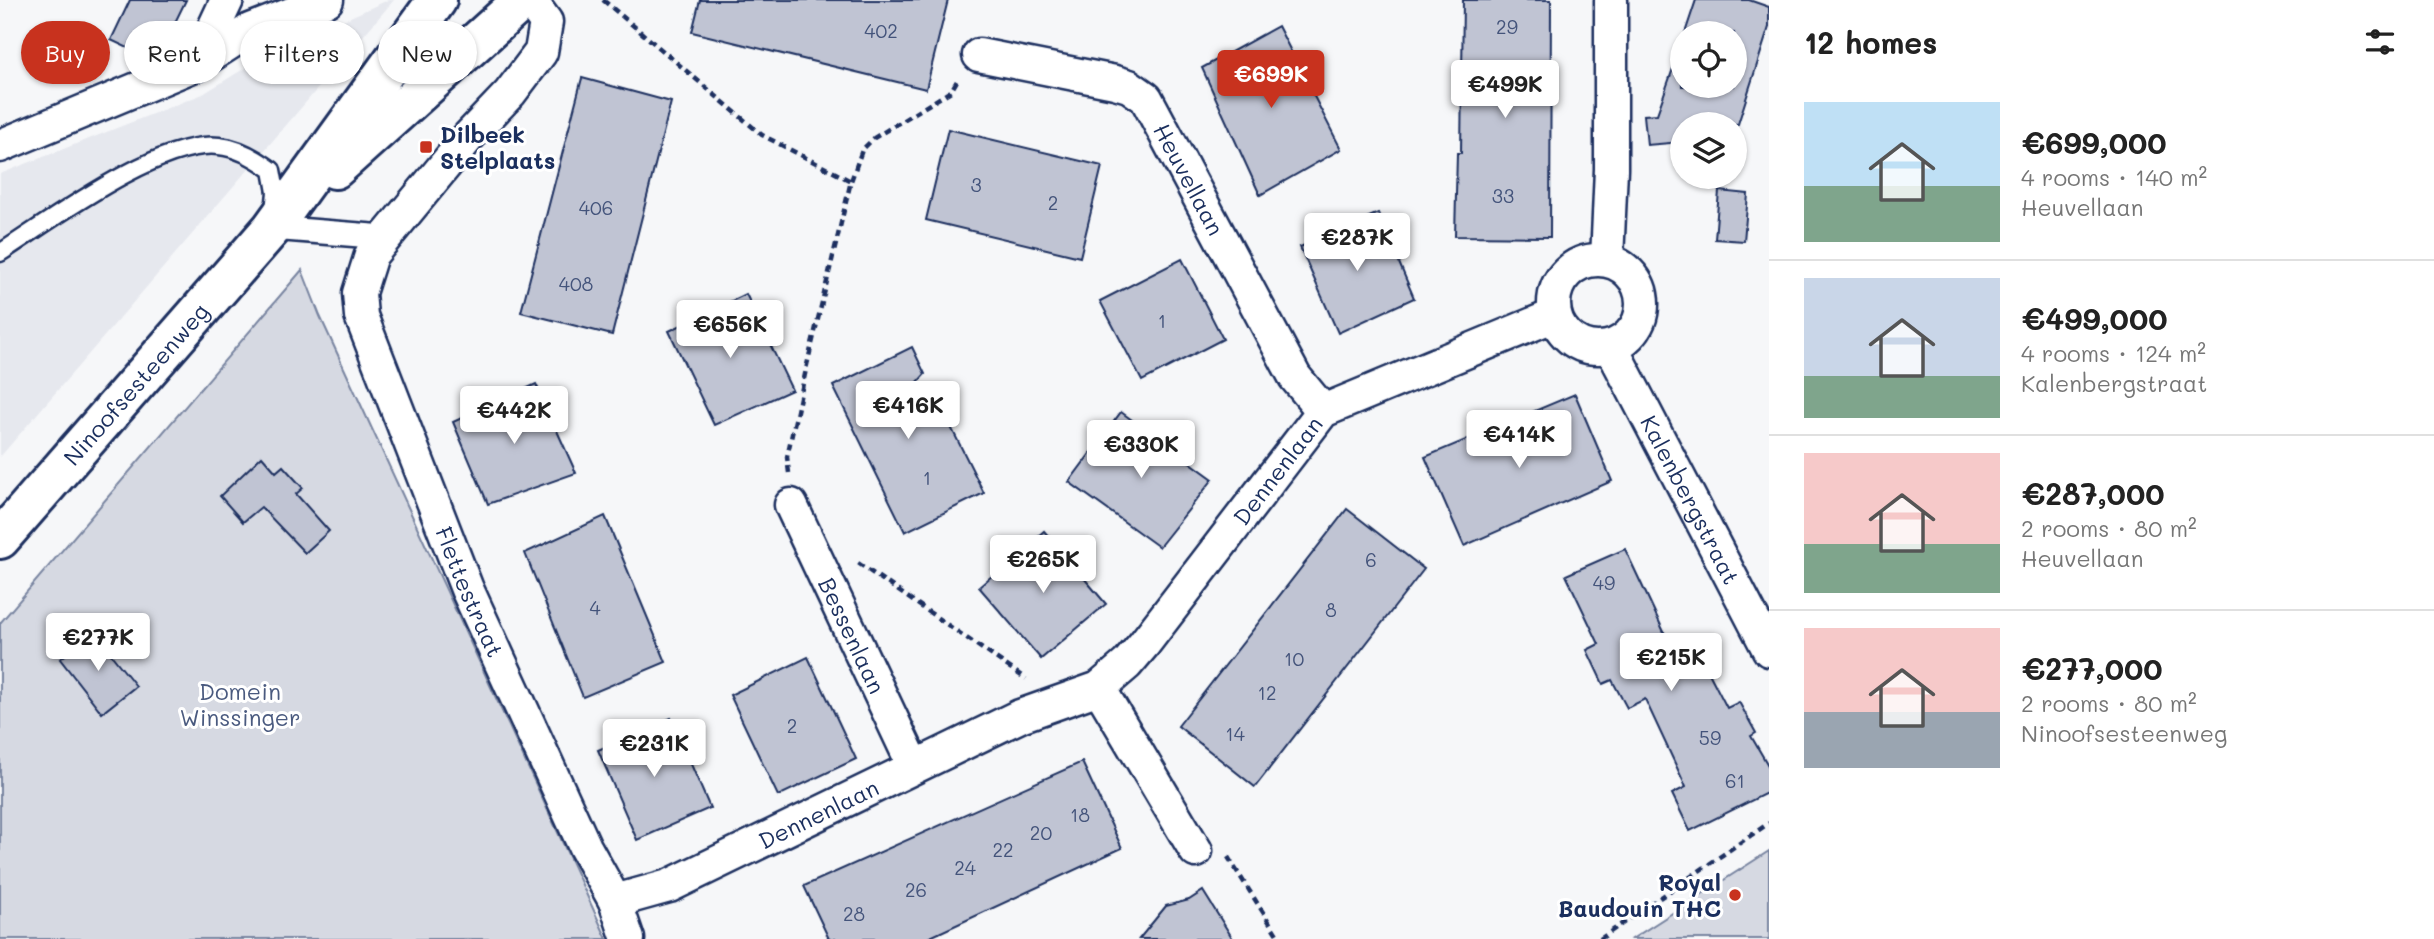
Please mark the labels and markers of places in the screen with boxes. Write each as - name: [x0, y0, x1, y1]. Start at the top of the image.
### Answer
- pin: €699K: [1222, 50, 1320, 110]
- pin: €499K: [1456, 60, 1554, 120]
- place label: Dilbeek Stelplaats: [440, 119, 555, 175]
- marker: Dilbeek Stelplaats: [418, 139, 434, 155]
- pin: €287K: [1308, 214, 1406, 273]
- pin: €656K: [681, 300, 779, 360]
- pin: €416K: [859, 382, 957, 441]
- pin: €442K: [465, 386, 563, 446]
- pin: €414K: [1470, 410, 1568, 470]
- pin: €330K: [1092, 420, 1190, 480]
- pin: €265K: [994, 536, 1092, 595]
- pin: €277K: [49, 614, 147, 673]
- pin: €215K: [1622, 634, 1720, 693]
- pin: €231K: [605, 720, 703, 779]
- place label: Royal Baudouin THC: [1558, 867, 1721, 923]
- marker: Royal Baudouin THC: [1727, 887, 1743, 903]

